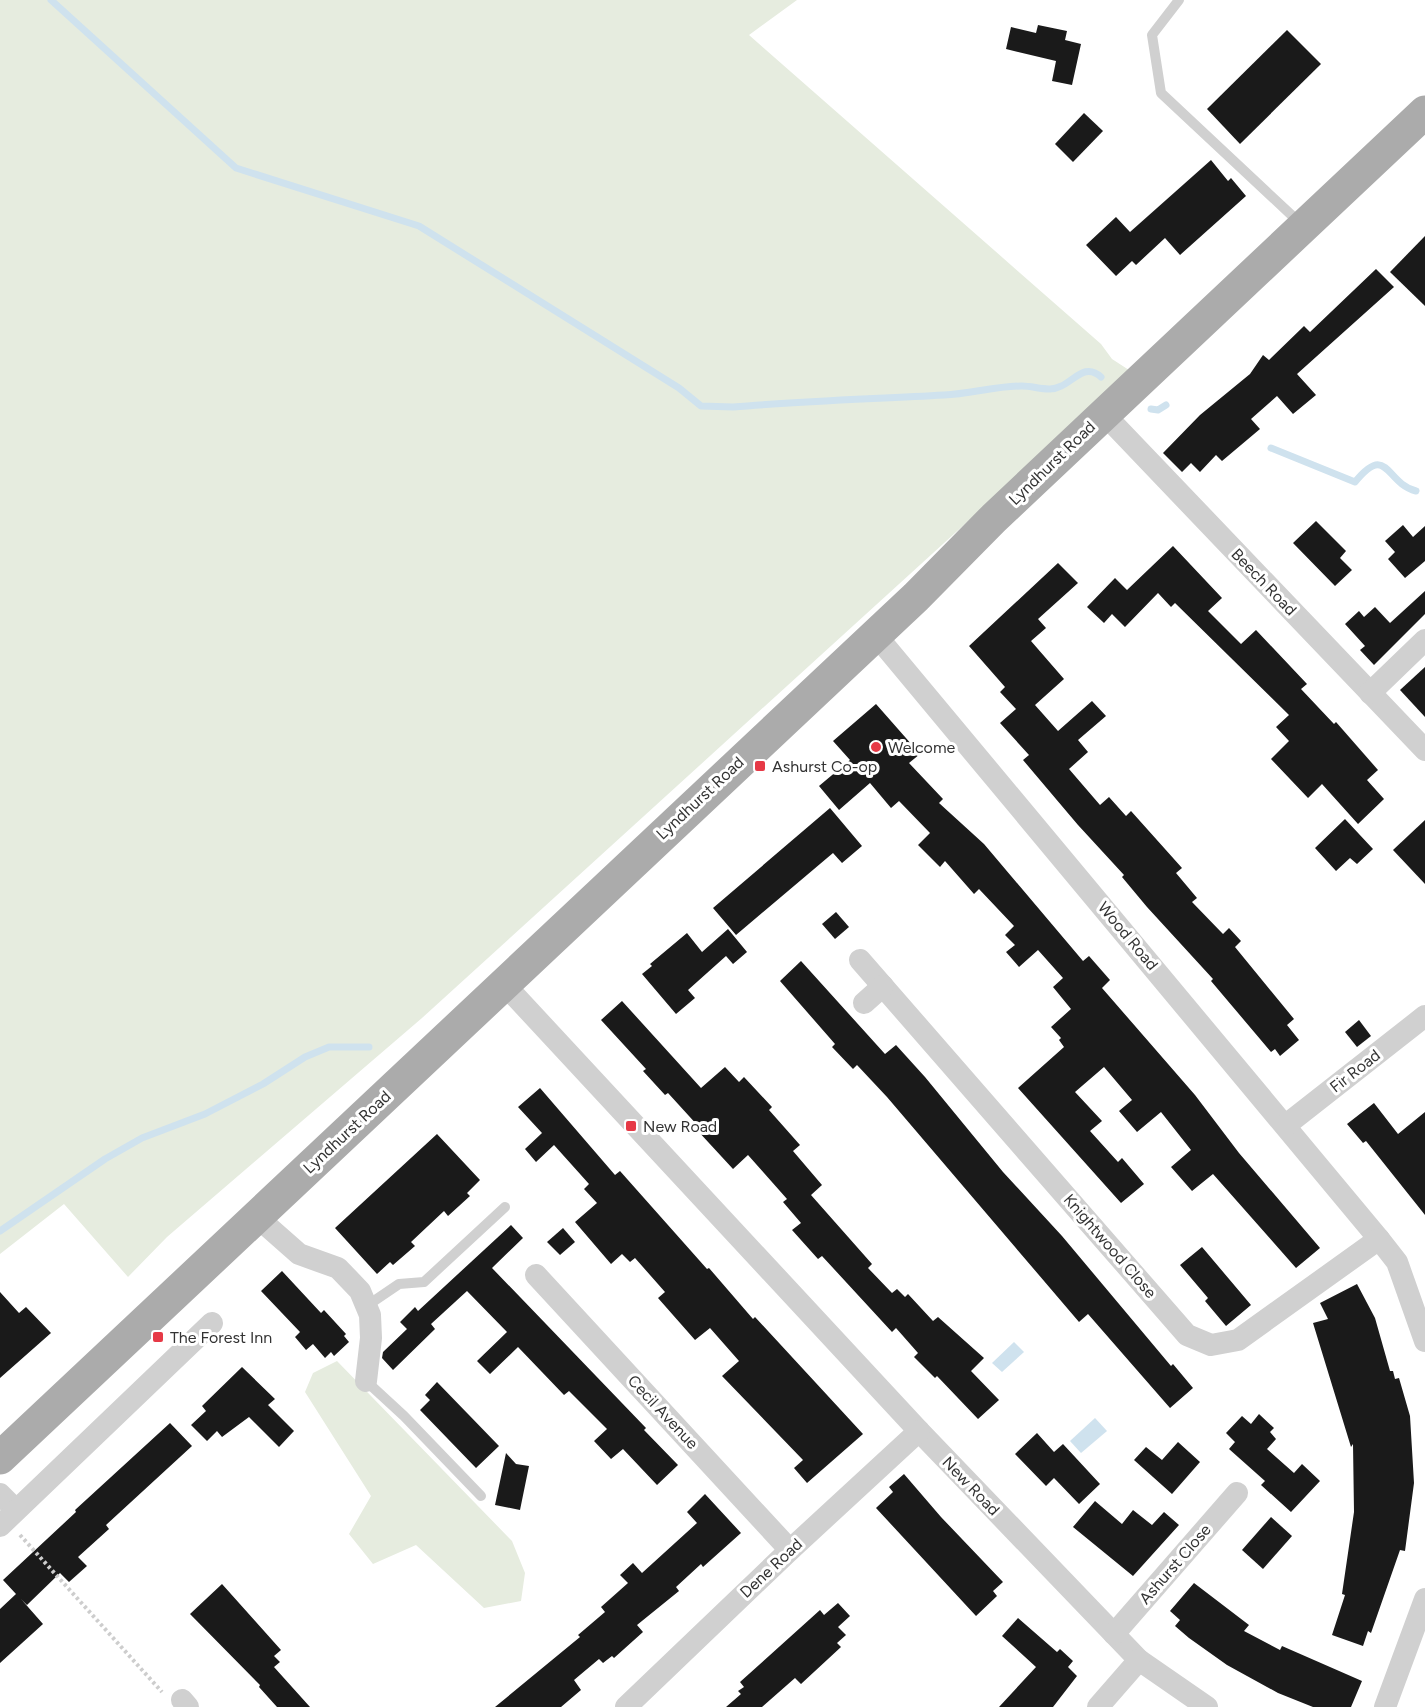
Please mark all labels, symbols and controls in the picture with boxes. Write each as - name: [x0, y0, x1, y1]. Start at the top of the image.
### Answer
- street label: Lyndhurst Road: [1005, 417, 1099, 509]
- street label: Beech Road: [1227, 545, 1301, 619]
- place label: Welcome: [888, 738, 956, 757]
- marker: Welcome: [869, 740, 883, 754]
- street label: Lyndhurst Road: [652, 753, 748, 843]
- place label: Ashurst Co-op: [772, 757, 877, 776]
- marker: Ashurst Co-op: [753, 759, 767, 773]
- street label: Wood Road: [1094, 898, 1162, 974]
- street label: Fir Road: [1326, 1045, 1384, 1097]
- street label: Lyndhurst Road: [299, 1087, 395, 1177]
- place label: New Road: [643, 1117, 717, 1136]
- marker: New Road: [624, 1119, 638, 1133]
- street label: Knightwood Close: [1060, 1190, 1160, 1302]
- place label: The Forest Inn: [170, 1328, 272, 1347]
- marker: The Forest Inn: [151, 1330, 165, 1344]
- street label: Cecil Avenue: [624, 1371, 702, 1453]
- street label: New Road: [938, 1453, 1004, 1519]
- street label: Ashurst Close: [1135, 1520, 1215, 1608]
- street label: Dene Road: [736, 1534, 806, 1602]

